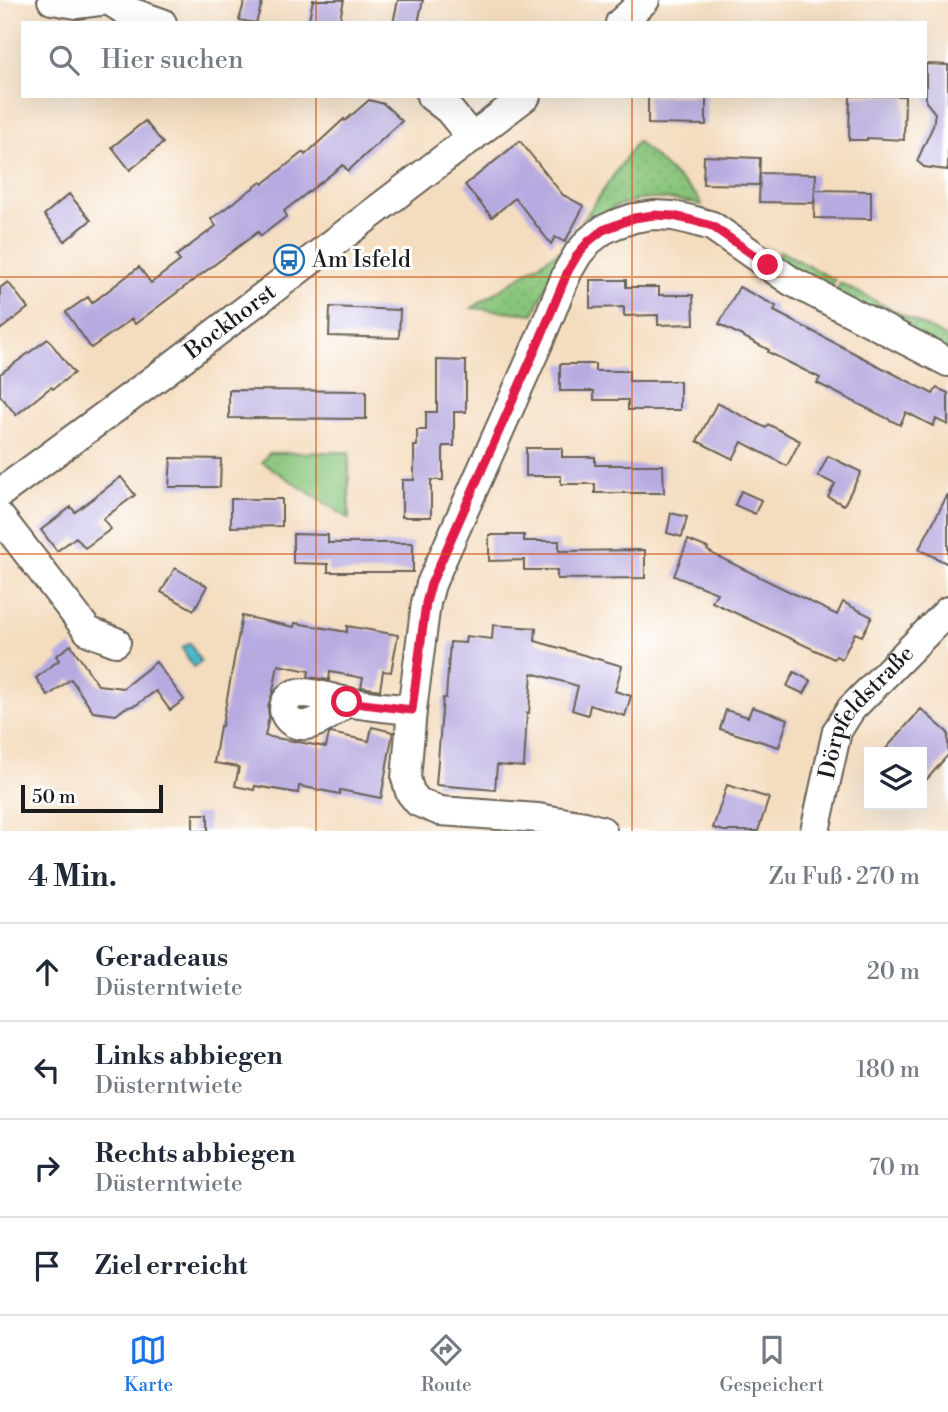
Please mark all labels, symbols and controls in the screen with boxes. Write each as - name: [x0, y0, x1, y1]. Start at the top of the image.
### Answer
- search box: [21, 21, 927, 98]
- icon: search: [45, 41, 83, 79]
- text: Hier suchen: [101, 44, 243, 76]
- bus stop icon: Am Isfeld: [272, 243, 306, 277]
- place label: Am Isfeld: [311, 246, 411, 274]
- route end: [752, 249, 783, 280]
- street label: Bockhorst: [178, 278, 282, 366]
- street label: Dörpfeldstraße: [813, 640, 920, 781]
- route start: [331, 686, 362, 717]
- map controls: [864, 747, 927, 810]
- button: layers: [864, 747, 927, 810]
- scale bar: [21, 782, 163, 814]
- text: 50 m: [32, 785, 76, 809]
- text: 4 Min.: [28, 858, 117, 896]
- text: Zu Fuß · 270 m: [769, 863, 920, 891]
- text: Geradeaus: [95, 942, 228, 974]
- icon: ahead: [28, 953, 66, 991]
- text: 20 m: [867, 958, 920, 986]
- text: Düsterntwiete: [95, 974, 243, 1002]
- text: Links abbiegen: [95, 1040, 283, 1072]
- icon: left: [28, 1051, 66, 1089]
- text: 180 m: [856, 1056, 920, 1084]
- text: Düsterntwiete: [95, 1072, 243, 1100]
- text: Rechts abbiegen: [95, 1138, 295, 1170]
- icon: right: [28, 1149, 66, 1187]
- text: 70 m: [869, 1154, 920, 1182]
- text: Düsterntwiete: [95, 1170, 243, 1198]
- icon: arrive: [28, 1247, 66, 1285]
- text: Ziel erreicht: [95, 1250, 247, 1282]
- tab: Karte: [124, 1331, 173, 1397]
- tab: Route: [421, 1331, 472, 1397]
- tab: Gespeichert: [719, 1331, 824, 1397]

